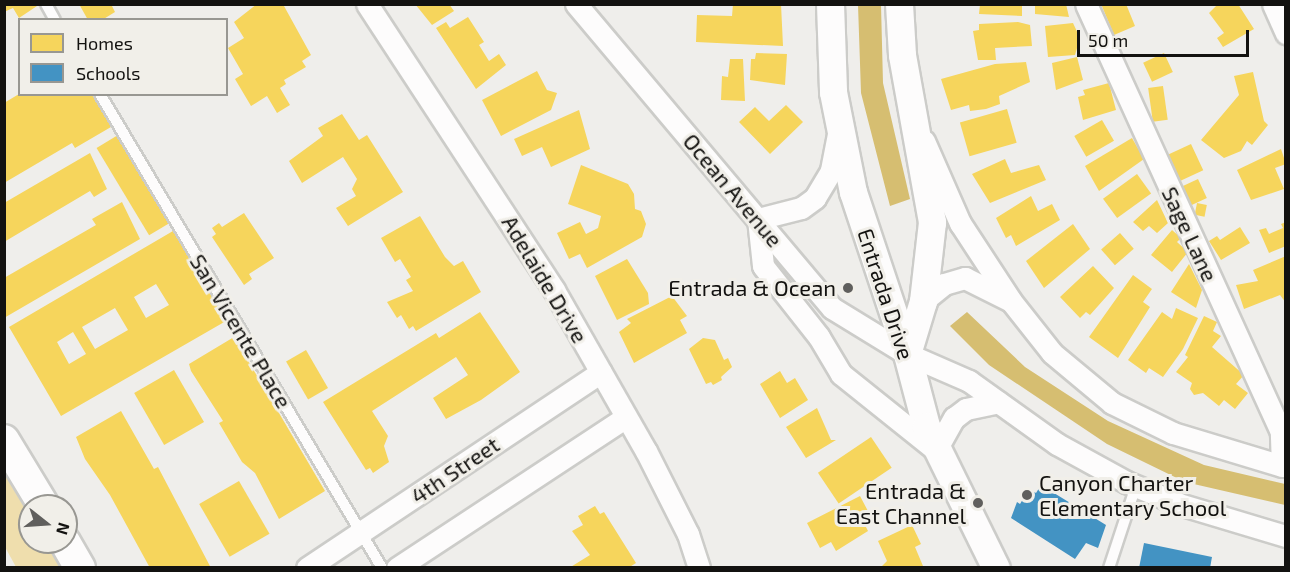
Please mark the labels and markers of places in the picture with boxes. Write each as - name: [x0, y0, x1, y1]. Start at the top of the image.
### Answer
- place label: Entrada & Ocean: [668, 275, 836, 301]
- marker: Entrada & Ocean: [841, 281, 855, 295]
- place label: Canyon Charter Elementary School: [1039, 469, 1227, 520]
- place label: Entrada & East Channel: [836, 477, 966, 528]
- marker: Canyon Charter Elementary School: [1020, 488, 1034, 502]
- marker: Entrada & East Channel: [971, 496, 985, 510]

